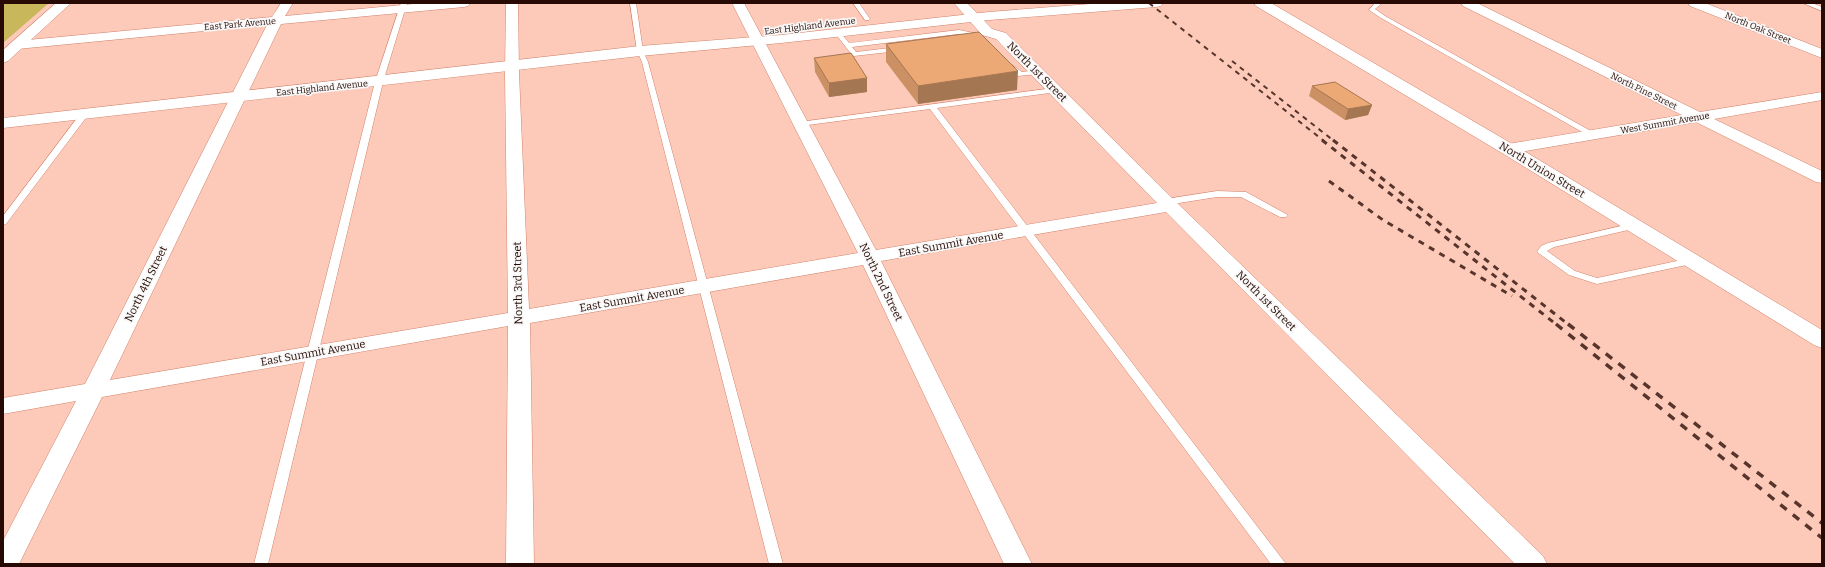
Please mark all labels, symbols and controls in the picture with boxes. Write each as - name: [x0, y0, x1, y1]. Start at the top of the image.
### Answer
- street label: North Oak Street: [1723, 10, 1793, 46]
- street label: East Highland Avenue: [764, 15, 856, 37]
- street label: East Park Avenue: [204, 16, 276, 32]
- street label: North 1st Street: [1004, 39, 1070, 105]
- street label: North Pine Street: [1609, 71, 1679, 112]
- street label: East Highland Avenue: [276, 78, 368, 98]
- street label: West Summit Avenue: [1620, 110, 1710, 136]
- street label: North Union Street: [1497, 139, 1587, 201]
- street label: East Summit Avenue: [897, 228, 1005, 260]
- street label: North 3rd Street: [511, 241, 525, 325]
- street label: North 2nd Street: [856, 241, 906, 323]
- street label: North 4th Street: [122, 244, 170, 324]
- street label: North 1st Street: [1233, 268, 1299, 334]
- street label: East Summit Avenue: [578, 283, 686, 315]
- street label: East Summit Avenue: [259, 337, 367, 369]

